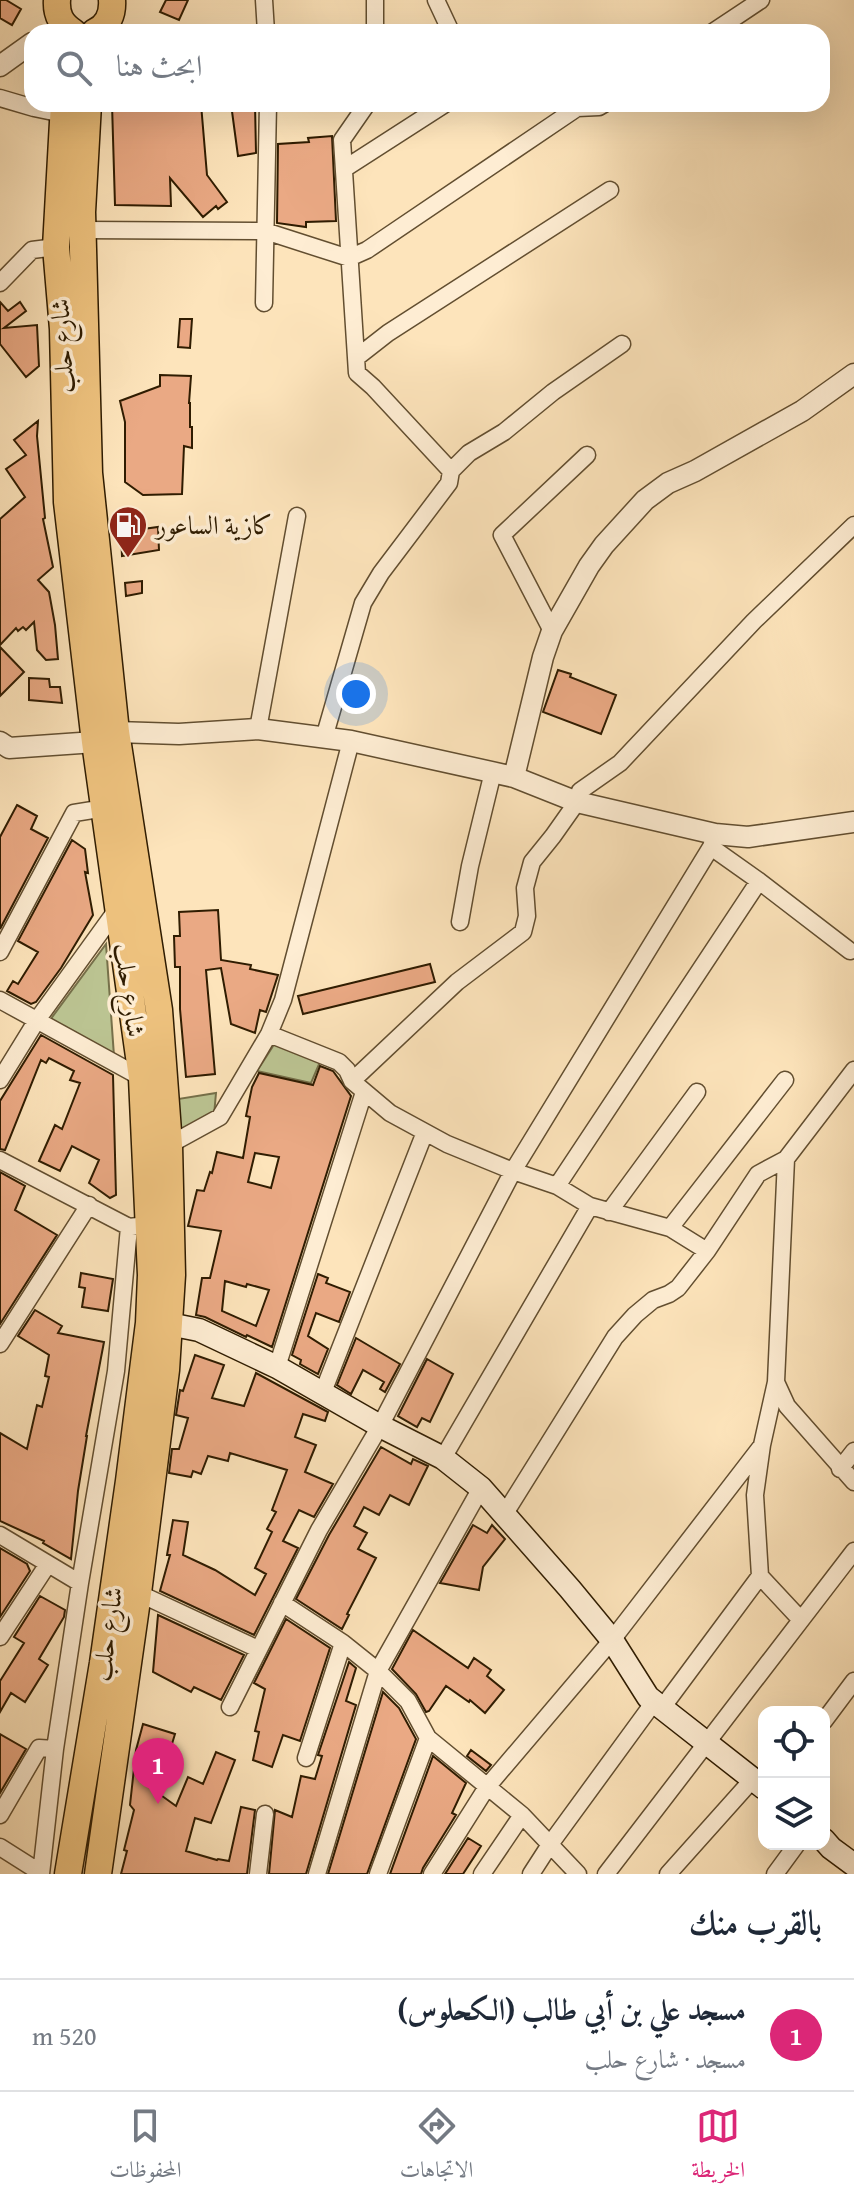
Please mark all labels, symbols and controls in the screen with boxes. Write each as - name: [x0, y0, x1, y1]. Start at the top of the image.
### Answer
- search box: [24, 24, 830, 112]
- text: ابحث هنا: [116, 43, 203, 87]
- icon: search: [52, 46, 96, 90]
- street label: شارع حلب: [40, 298, 86, 394]
- fuel station icon: كازية الساعور: [107, 504, 149, 559]
- place label: كازية الساعور: [153, 505, 273, 544]
- your location: [336, 674, 376, 714]
- street label: شارع حلب: [102, 940, 156, 1040]
- street label: شارع حلب: [81, 1584, 135, 1684]
- map controls: [758, 1706, 830, 1850]
- button: locate: [758, 1706, 830, 1778]
- pin: 1: [132, 1738, 184, 1804]
- button: layers: [758, 1778, 830, 1850]
- text: بالقرب منك: [689, 1897, 822, 1946]
- text: مسجد علي بن أبي طالب (الكحلوس): [397, 1987, 746, 2031]
- text: 520 m: [32, 2016, 97, 2055]
- text: 1: [789, 2016, 803, 2055]
- text: مسجد · شارع حلب: [585, 2039, 746, 2078]
- tab: المحفوظات: [109, 2104, 182, 2191]
- tab: الاتجاهات: [400, 2104, 473, 2191]
- tab: الخريطة: [691, 2104, 745, 2191]

